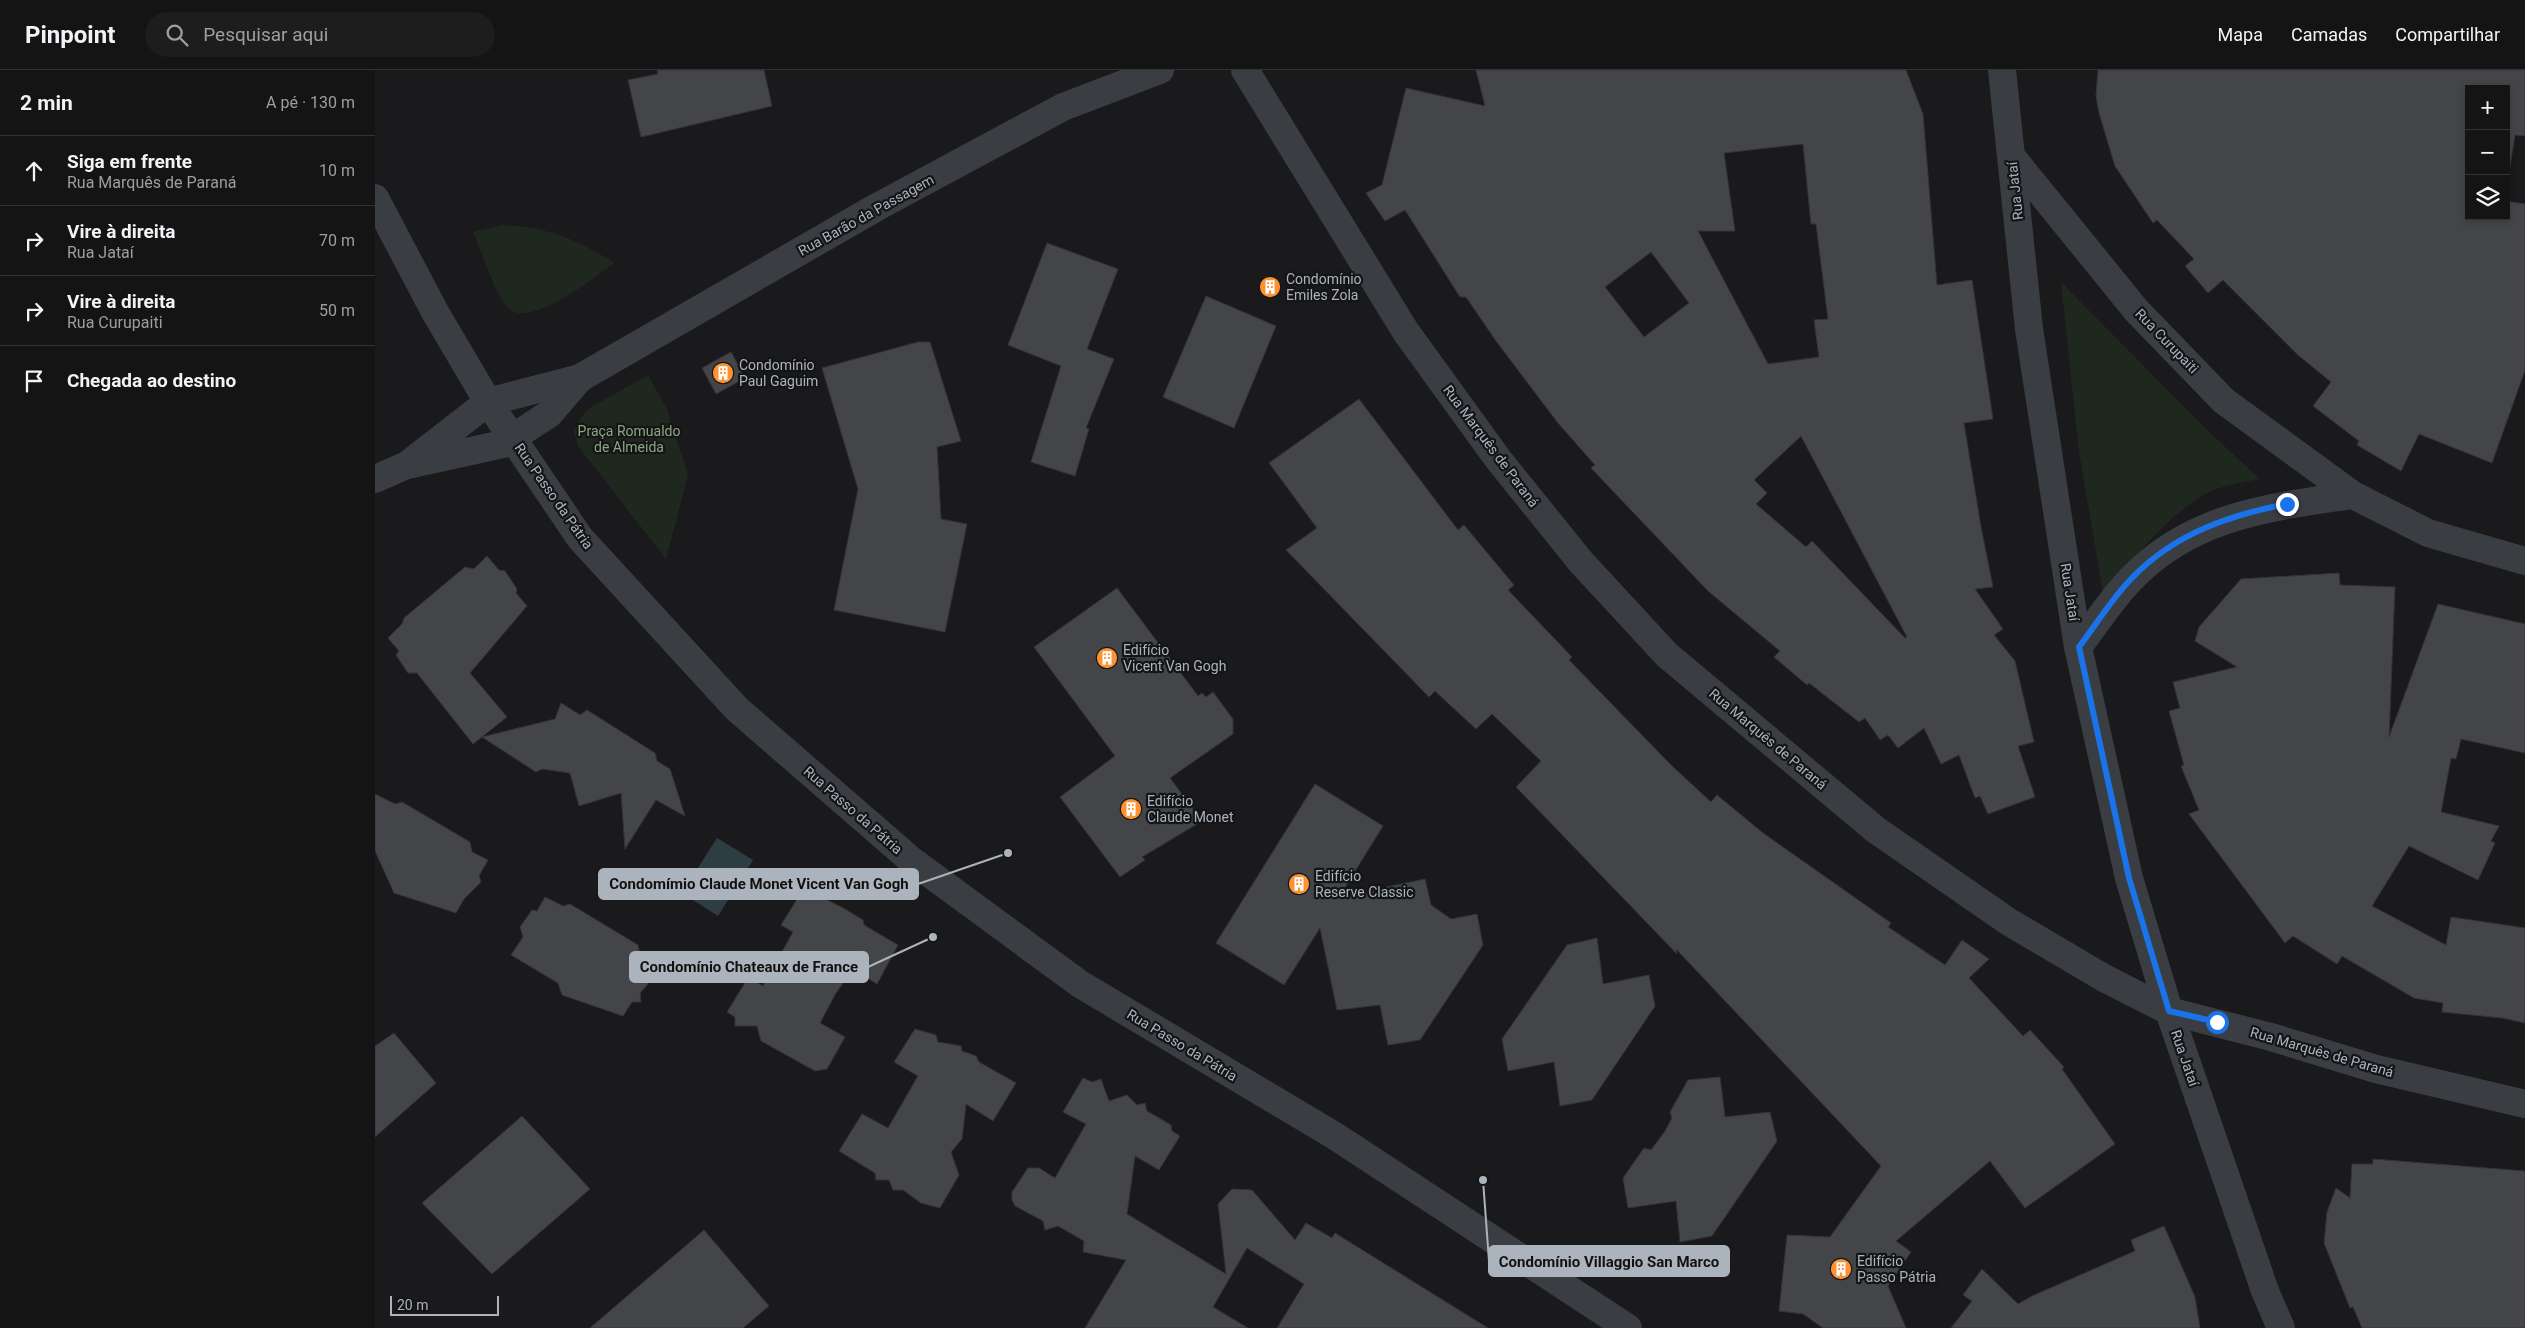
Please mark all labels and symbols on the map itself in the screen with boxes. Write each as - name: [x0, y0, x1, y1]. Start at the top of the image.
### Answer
- street label: Rua Jataí: [2004, 161, 2026, 221]
- street label: Rua Barão da Passagem: [796, 171, 936, 259]
- place label: Condomínio Emiles Zola: [1286, 271, 1362, 303]
- building icon: Condomínio Emiles Zola: [1258, 275, 1282, 299]
- street label: Rua Curupaiti: [2132, 305, 2202, 377]
- place label: Condomínio Paul Gaguim: [739, 357, 818, 389]
- building icon: Condomínio Paul Gaguim: [711, 361, 735, 385]
- street label: Rua Marquês de Paraná: [1440, 382, 1542, 510]
- park label: Praça Romualdo de Almeida: [578, 423, 680, 455]
- street label: Rua Passo da Pátria: [511, 440, 597, 552]
- route end: [2276, 493, 2299, 516]
- street label: Rua Jataí: [2058, 562, 2083, 623]
- place label: Edifício Vicent Van Gogh: [1123, 642, 1226, 674]
- building icon: Edifício Vicent Van Gogh: [1095, 646, 1119, 670]
- street label: Rua Marquês de Paraná: [1706, 685, 1830, 793]
- street label: Rua Passo da Pátria: [800, 763, 906, 857]
- place label: Edifício Claude Monet: [1147, 793, 1234, 825]
- building icon: Edifício Claude Monet: [1119, 797, 1143, 821]
- place label: Edifício Reserve Classic: [1315, 868, 1413, 900]
- callout: Condomímio Claude Monet Vicent Van Gogh: [599, 869, 918, 899]
- building icon: Edifício Reserve Classic: [1287, 872, 1311, 896]
- text: Condomímio Claude Monet Vicent Van Gogh: [609, 875, 909, 893]
- callout: Condomínio Chateaux de France: [630, 952, 868, 982]
- text: Condomínio Chateaux de France: [640, 958, 858, 976]
- street label: Rua Passo da Pátria: [1124, 1006, 1240, 1084]
- route start: [2206, 1011, 2229, 1034]
- street label: Rua Marquês de Paraná: [2249, 1024, 2395, 1080]
- street label: Rua Jataí: [2168, 1028, 2202, 1089]
- callout: Condomínio Villaggio San Marco: [1489, 1246, 1729, 1276]
- text: Condomínio Villaggio San Marco: [1499, 1253, 1719, 1271]
- place label: Edifício Passo Pátria: [1857, 1253, 1936, 1285]
- building icon: Edifício Passo Pátria: [1829, 1257, 1853, 1281]
- scale bar: [390, 1293, 499, 1316]

